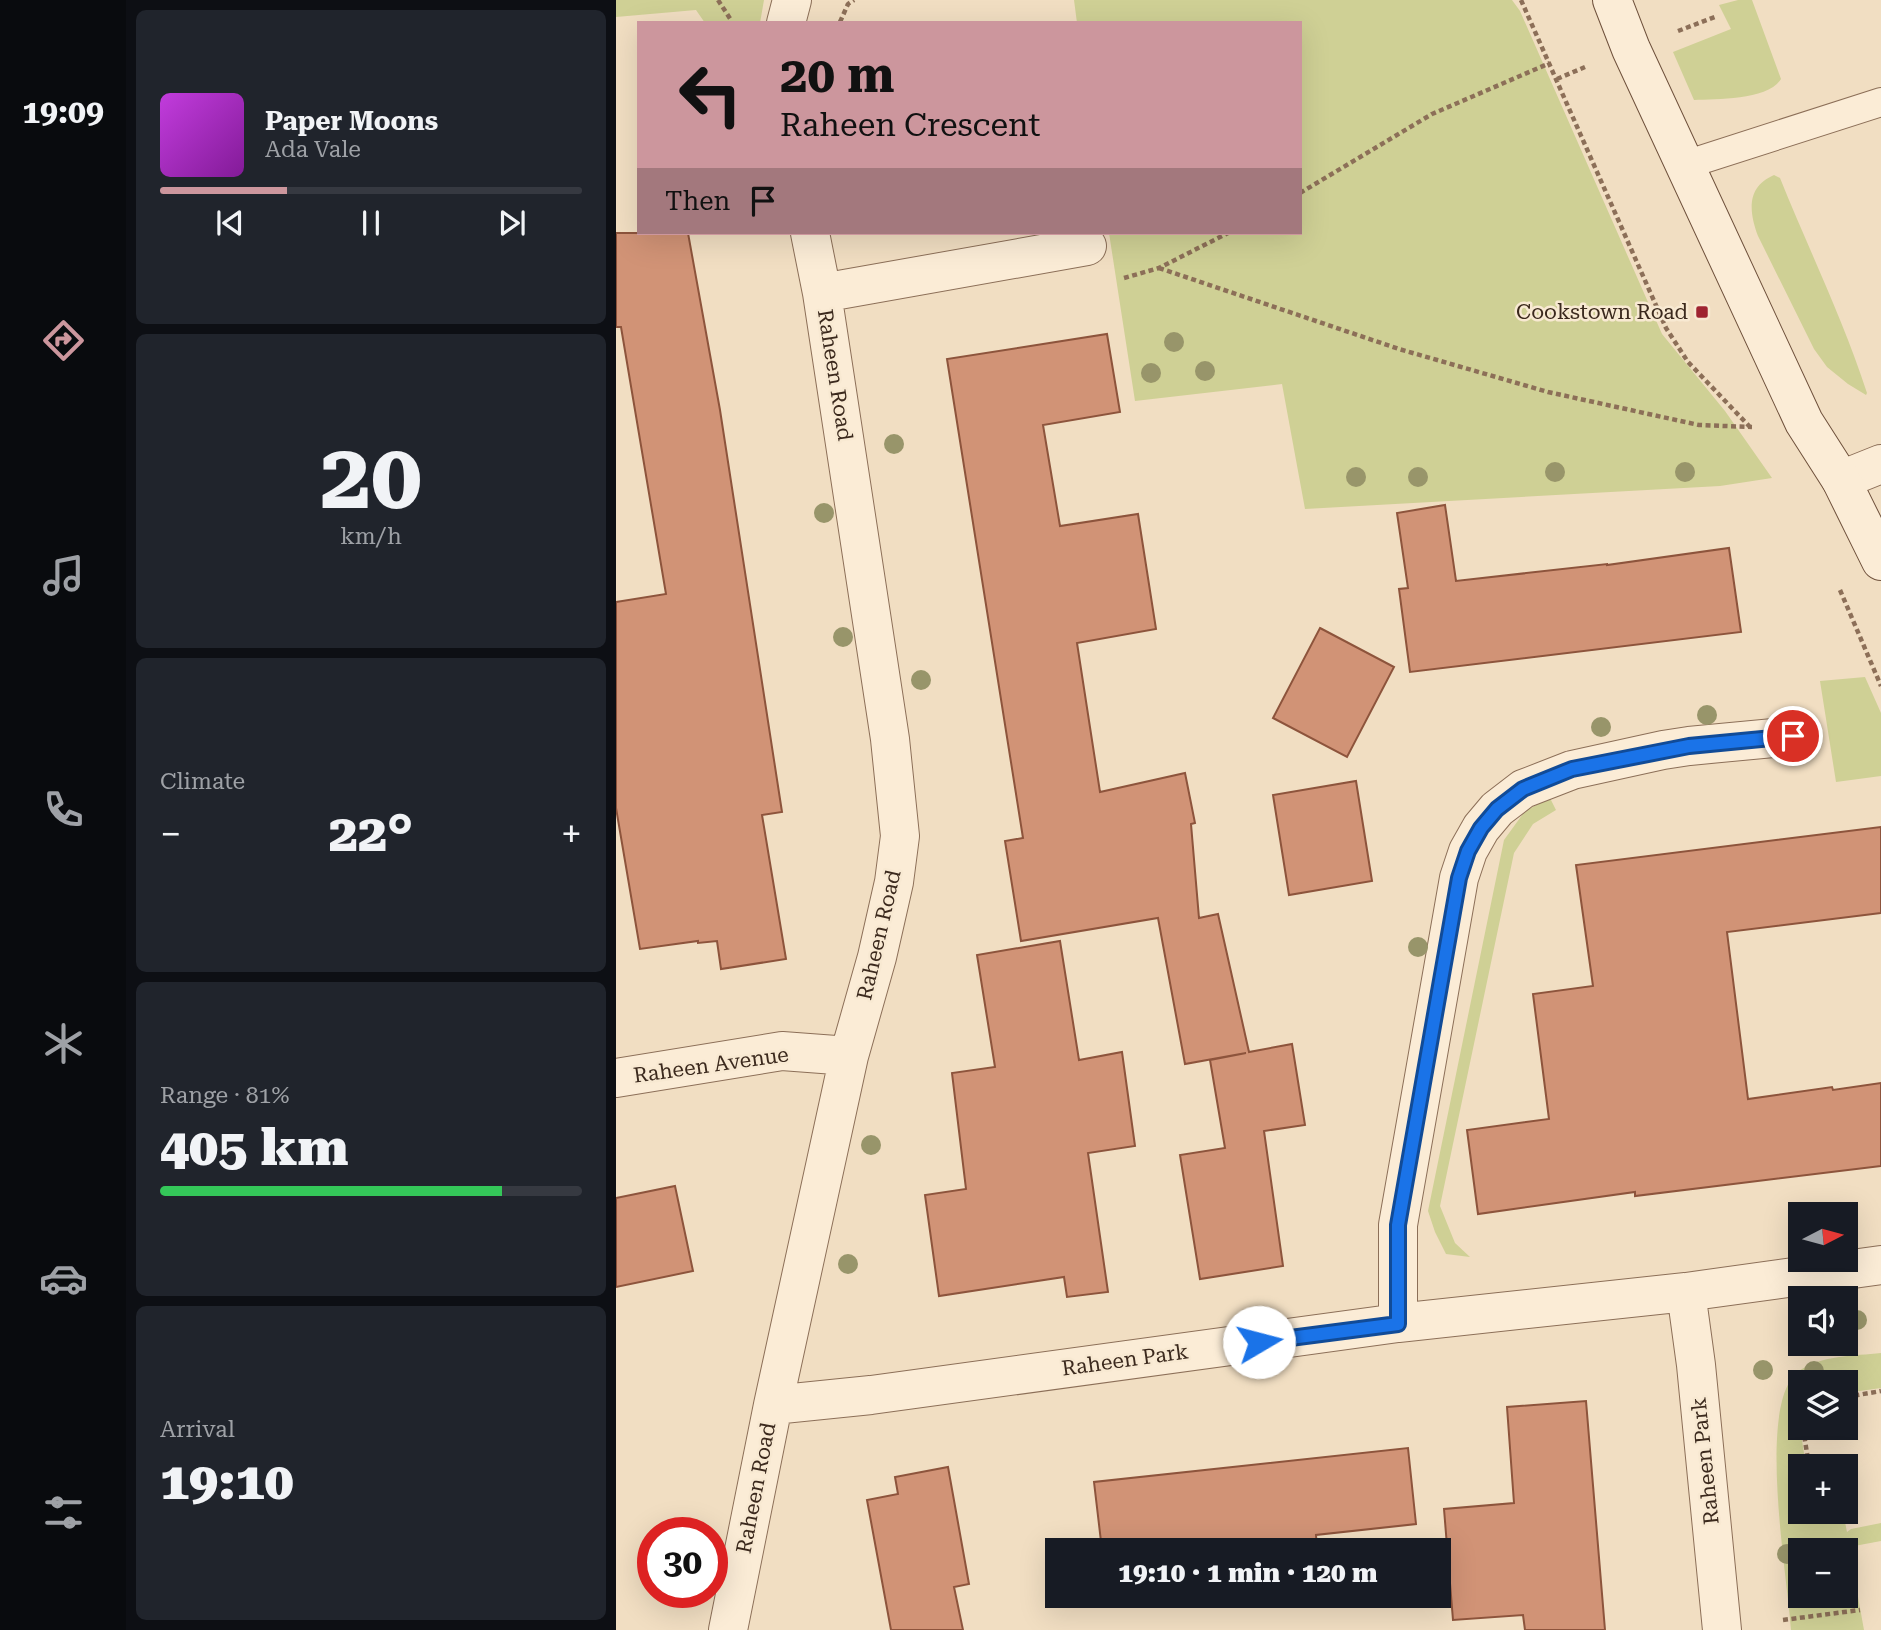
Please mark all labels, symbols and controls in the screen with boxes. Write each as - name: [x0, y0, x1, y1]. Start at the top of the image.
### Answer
- text: 20 m: [780, 47, 895, 104]
- icon: left: [665, 49, 756, 140]
- text: 19:09: [22, 93, 104, 131]
- text: Paper Moons: [265, 106, 438, 136]
- text: Raheen Crescent: [780, 106, 1041, 144]
- text: Ada Vale: [265, 136, 361, 163]
- icon: arrive: [744, 182, 782, 220]
- text: Then: [665, 186, 730, 216]
- icon: previous: [211, 204, 249, 242]
- icon: pause: [352, 204, 390, 242]
- icon: next: [493, 204, 531, 242]
- place label: Cookstown Road: [1516, 300, 1689, 324]
- marker: Cookstown Road: [1694, 304, 1710, 320]
- street label: Raheen Road: [813, 307, 857, 443]
- icon: directions: [39, 316, 88, 365]
- text: 20: [320, 424, 422, 530]
- text: km/h: [340, 523, 402, 550]
- icon: music: [39, 551, 88, 600]
- pin: [1763, 706, 1823, 766]
- icon: arrive: [1774, 717, 1812, 755]
- text: Climate: [160, 768, 245, 795]
- icon: phone: [39, 785, 88, 834]
- text: 22°: [329, 803, 413, 864]
- text: −: [160, 812, 181, 856]
- text: +: [561, 812, 582, 856]
- street label: Raheen Road: [852, 867, 906, 1002]
- icon: climate: [39, 1019, 88, 1068]
- street label: Raheen Avenue: [632, 1042, 790, 1088]
- text: Range · 81%: [160, 1082, 289, 1109]
- text: 405 km: [160, 1117, 348, 1178]
- north arrow: [1788, 1202, 1858, 1272]
- map controls: [1788, 1202, 1858, 1608]
- icon: car: [39, 1254, 88, 1303]
- button: sound: [1788, 1286, 1858, 1356]
- position arrow: [1222, 1305, 1296, 1379]
- street label: Raheen Park: [1060, 1339, 1190, 1381]
- button: layers: [1788, 1370, 1858, 1440]
- street label: Raheen Park: [1686, 1396, 1724, 1526]
- text: Arrival: [160, 1416, 235, 1443]
- street label: Raheen Road: [732, 1420, 781, 1556]
- text: 19:10: [160, 1451, 294, 1512]
- button: +: [1788, 1454, 1858, 1524]
- icon: filters: [39, 1488, 88, 1537]
- speed limit sign: 30: [637, 1517, 728, 1608]
- button: −: [1788, 1538, 1858, 1608]
- text: 19:10 · 1 min · 120 m: [1118, 1558, 1378, 1588]

